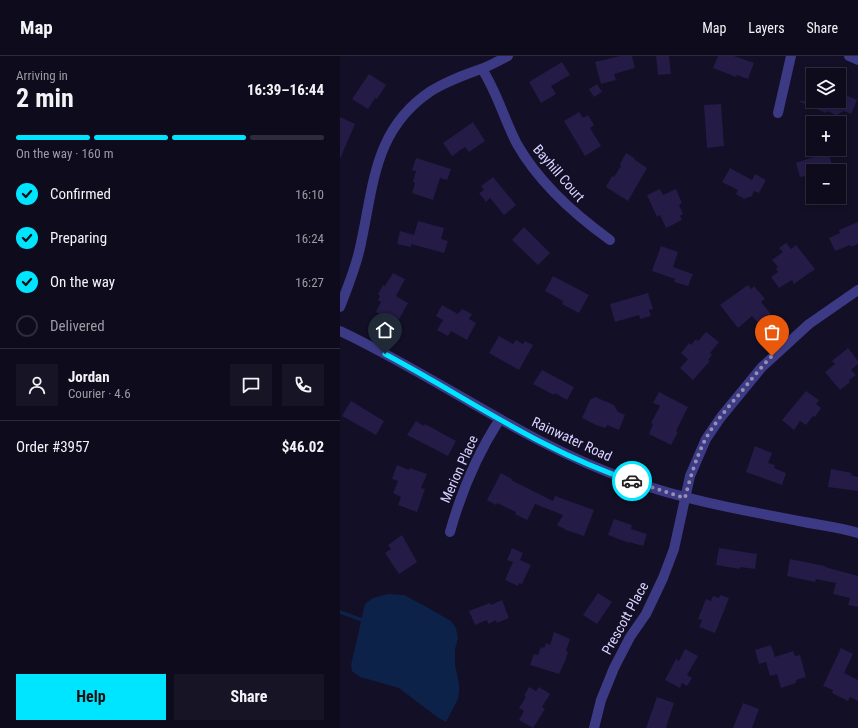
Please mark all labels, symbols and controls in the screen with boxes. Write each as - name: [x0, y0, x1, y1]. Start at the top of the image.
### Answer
- text: Map: [20, 16, 53, 39]
- text: Map: [702, 20, 726, 36]
- text: Layers: [748, 20, 785, 36]
- text: Share: [807, 20, 838, 36]
- text: Arriving in: [16, 68, 68, 83]
- map controls: [806, 68, 846, 204]
- button: layers: [806, 68, 846, 108]
- text: 16:39–16:44: [247, 81, 324, 99]
- text: 2 min: [16, 83, 74, 113]
- button: +: [806, 116, 846, 156]
- street label: Bayhill Court: [530, 141, 588, 205]
- text: On the way · 160 m: [16, 146, 113, 161]
- button: −: [806, 164, 846, 204]
- icon: check: [16, 183, 38, 205]
- text: Confirmed: [50, 185, 111, 203]
- text: 16:10: [295, 187, 324, 202]
- icon: check: [16, 227, 38, 249]
- text: Preparing: [50, 229, 107, 247]
- text: 16:24: [295, 231, 324, 246]
- icon: check: [16, 271, 38, 293]
- text: On the way: [50, 273, 115, 291]
- text: 16:27: [295, 275, 324, 290]
- pin: [368, 313, 402, 354]
- pin: [755, 315, 789, 356]
- text: Delivered: [50, 317, 105, 335]
- icon: home: [374, 319, 396, 341]
- icon: bag: [761, 321, 783, 343]
- button: person: [16, 364, 58, 406]
- button: chat: [230, 364, 272, 406]
- button: phone: [282, 364, 324, 406]
- text: Jordan: [68, 368, 110, 386]
- text: Courier · 4.6: [68, 386, 131, 401]
- street label: Rainwater Road: [530, 414, 614, 464]
- street label: Merion Place: [437, 432, 481, 505]
- text: Order #3957: [16, 438, 90, 456]
- text: $46.02: [282, 438, 324, 456]
- courier: [612, 461, 652, 501]
- icon: car: [621, 470, 643, 492]
- street label: Prescott Place: [598, 579, 652, 657]
- button: Help: [16, 674, 166, 720]
- button: Share: [174, 674, 324, 720]

